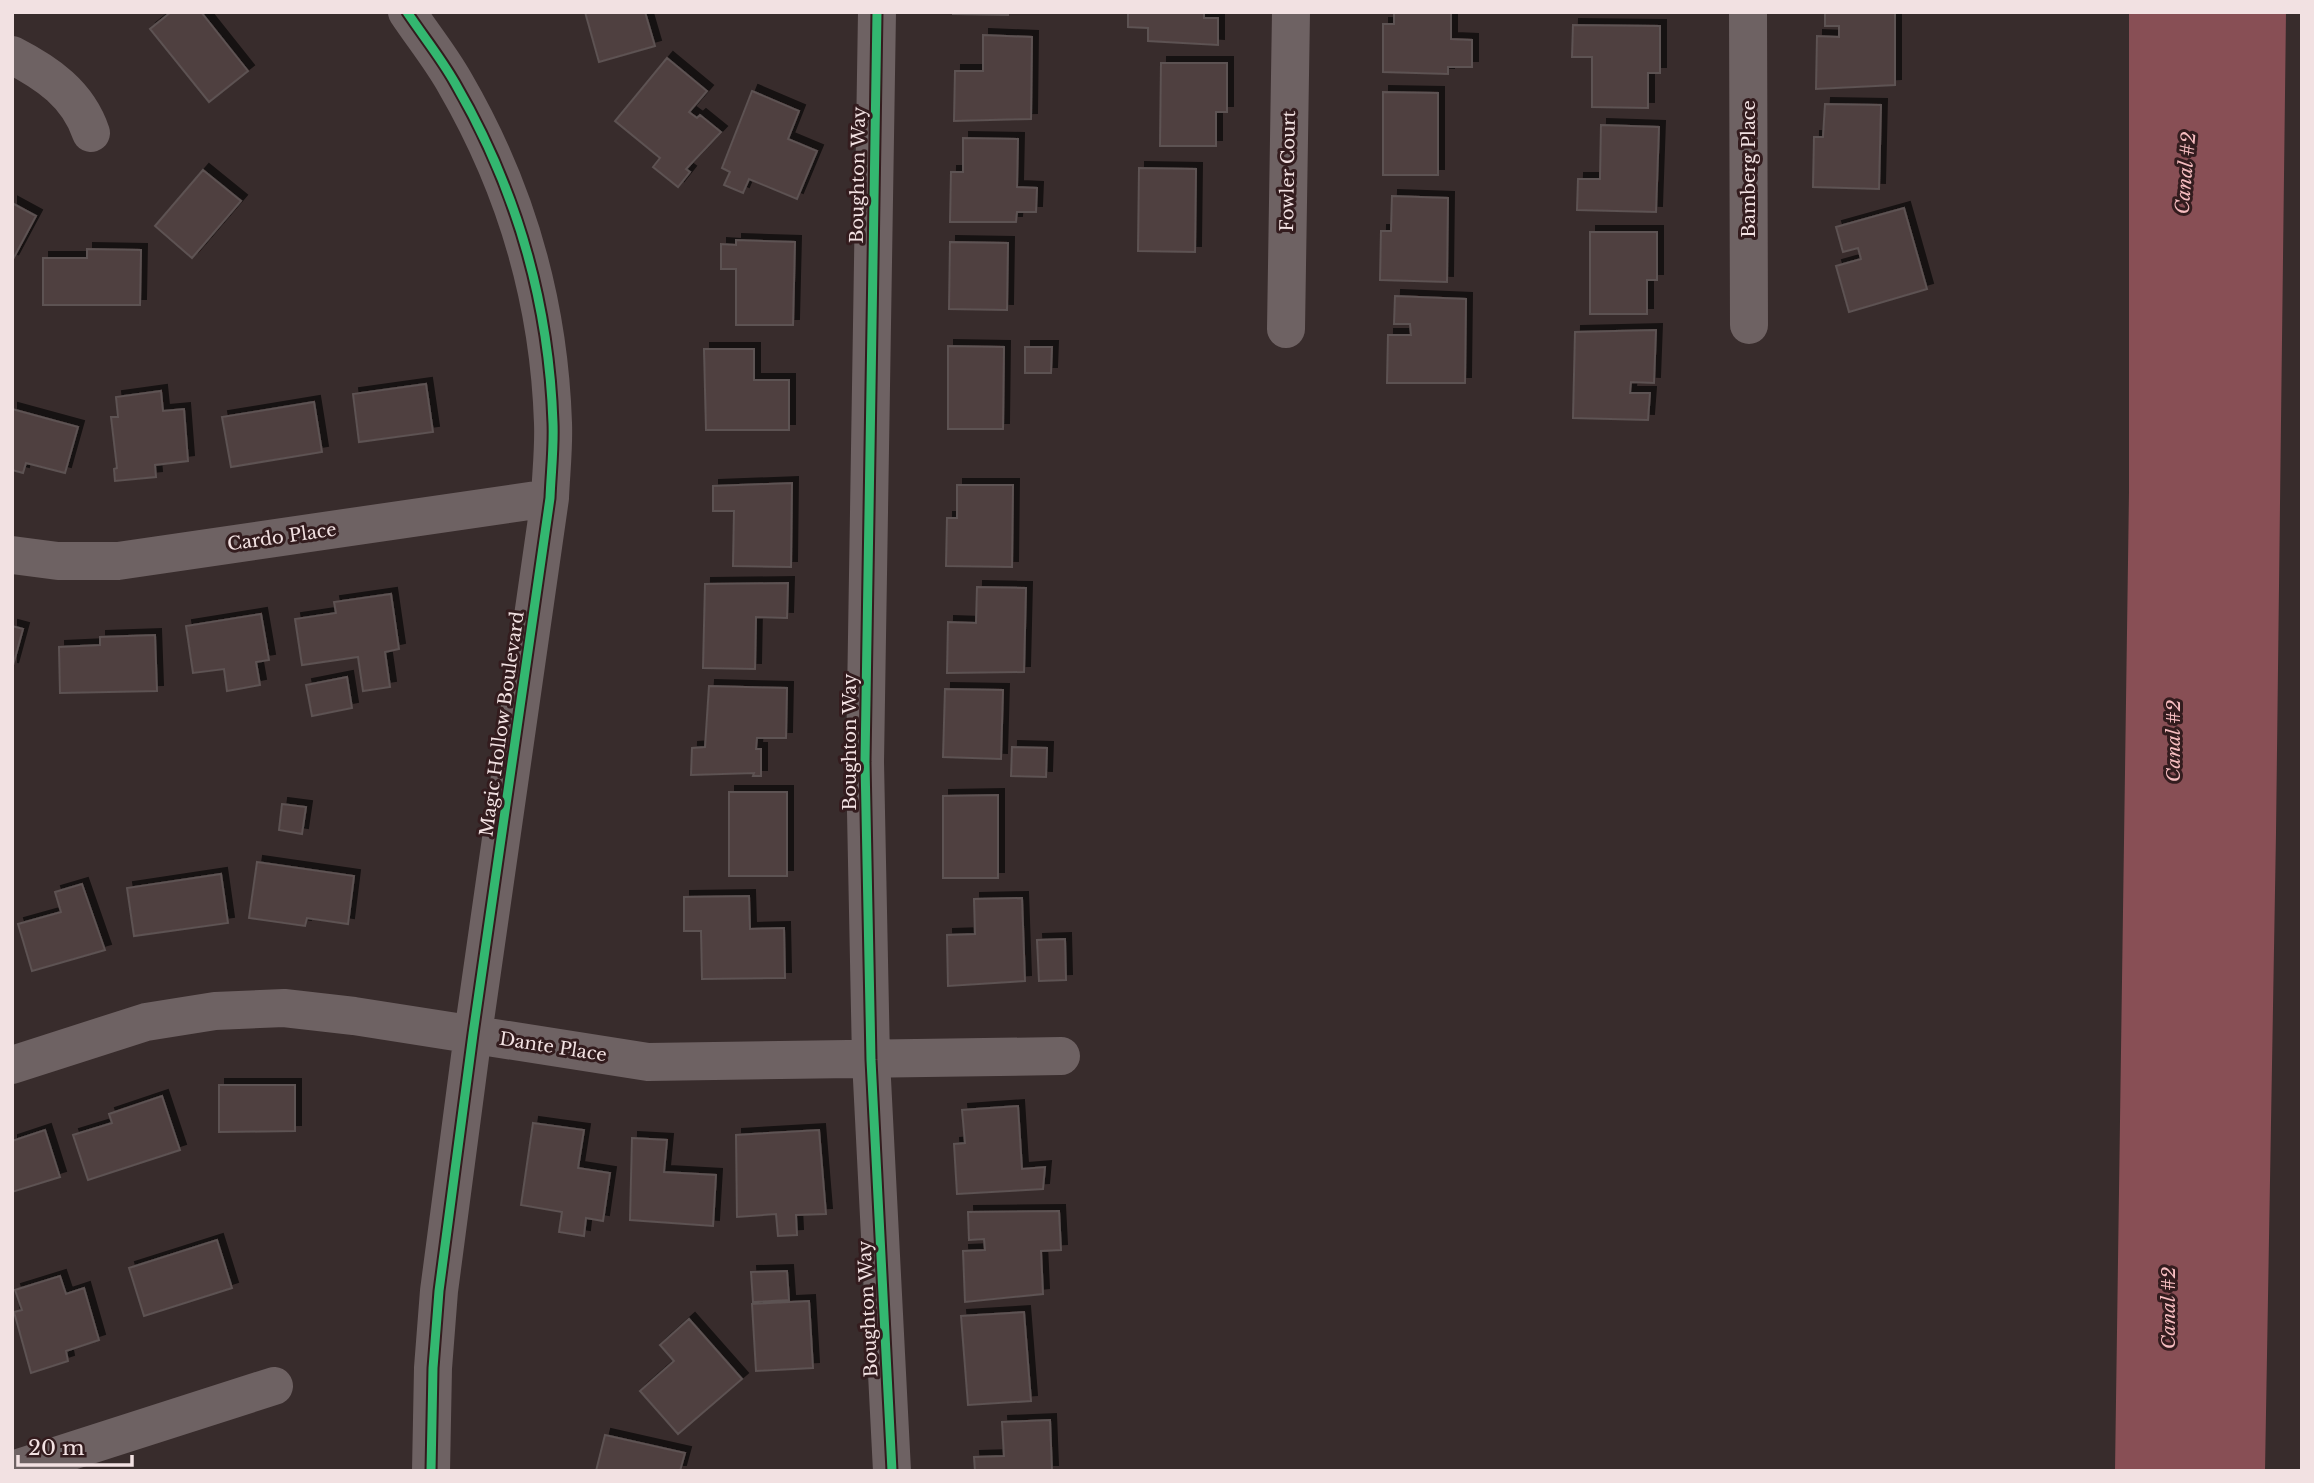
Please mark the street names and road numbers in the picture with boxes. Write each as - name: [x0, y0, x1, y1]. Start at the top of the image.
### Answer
- street label: Bamberg Place: [1738, 100, 1760, 238]
- street label: Boughton Way: [846, 106, 870, 244]
- street label: Fowler Court: [1276, 110, 1300, 232]
- street label: Cardo Place: [226, 518, 338, 556]
- street label: Magic Hollow Boulevard: [475, 610, 529, 838]
- street label: Boughton Way: [839, 673, 861, 810]
- street label: Dante Place: [498, 1028, 608, 1066]
- street label: Boughton Way: [853, 1240, 883, 1378]

